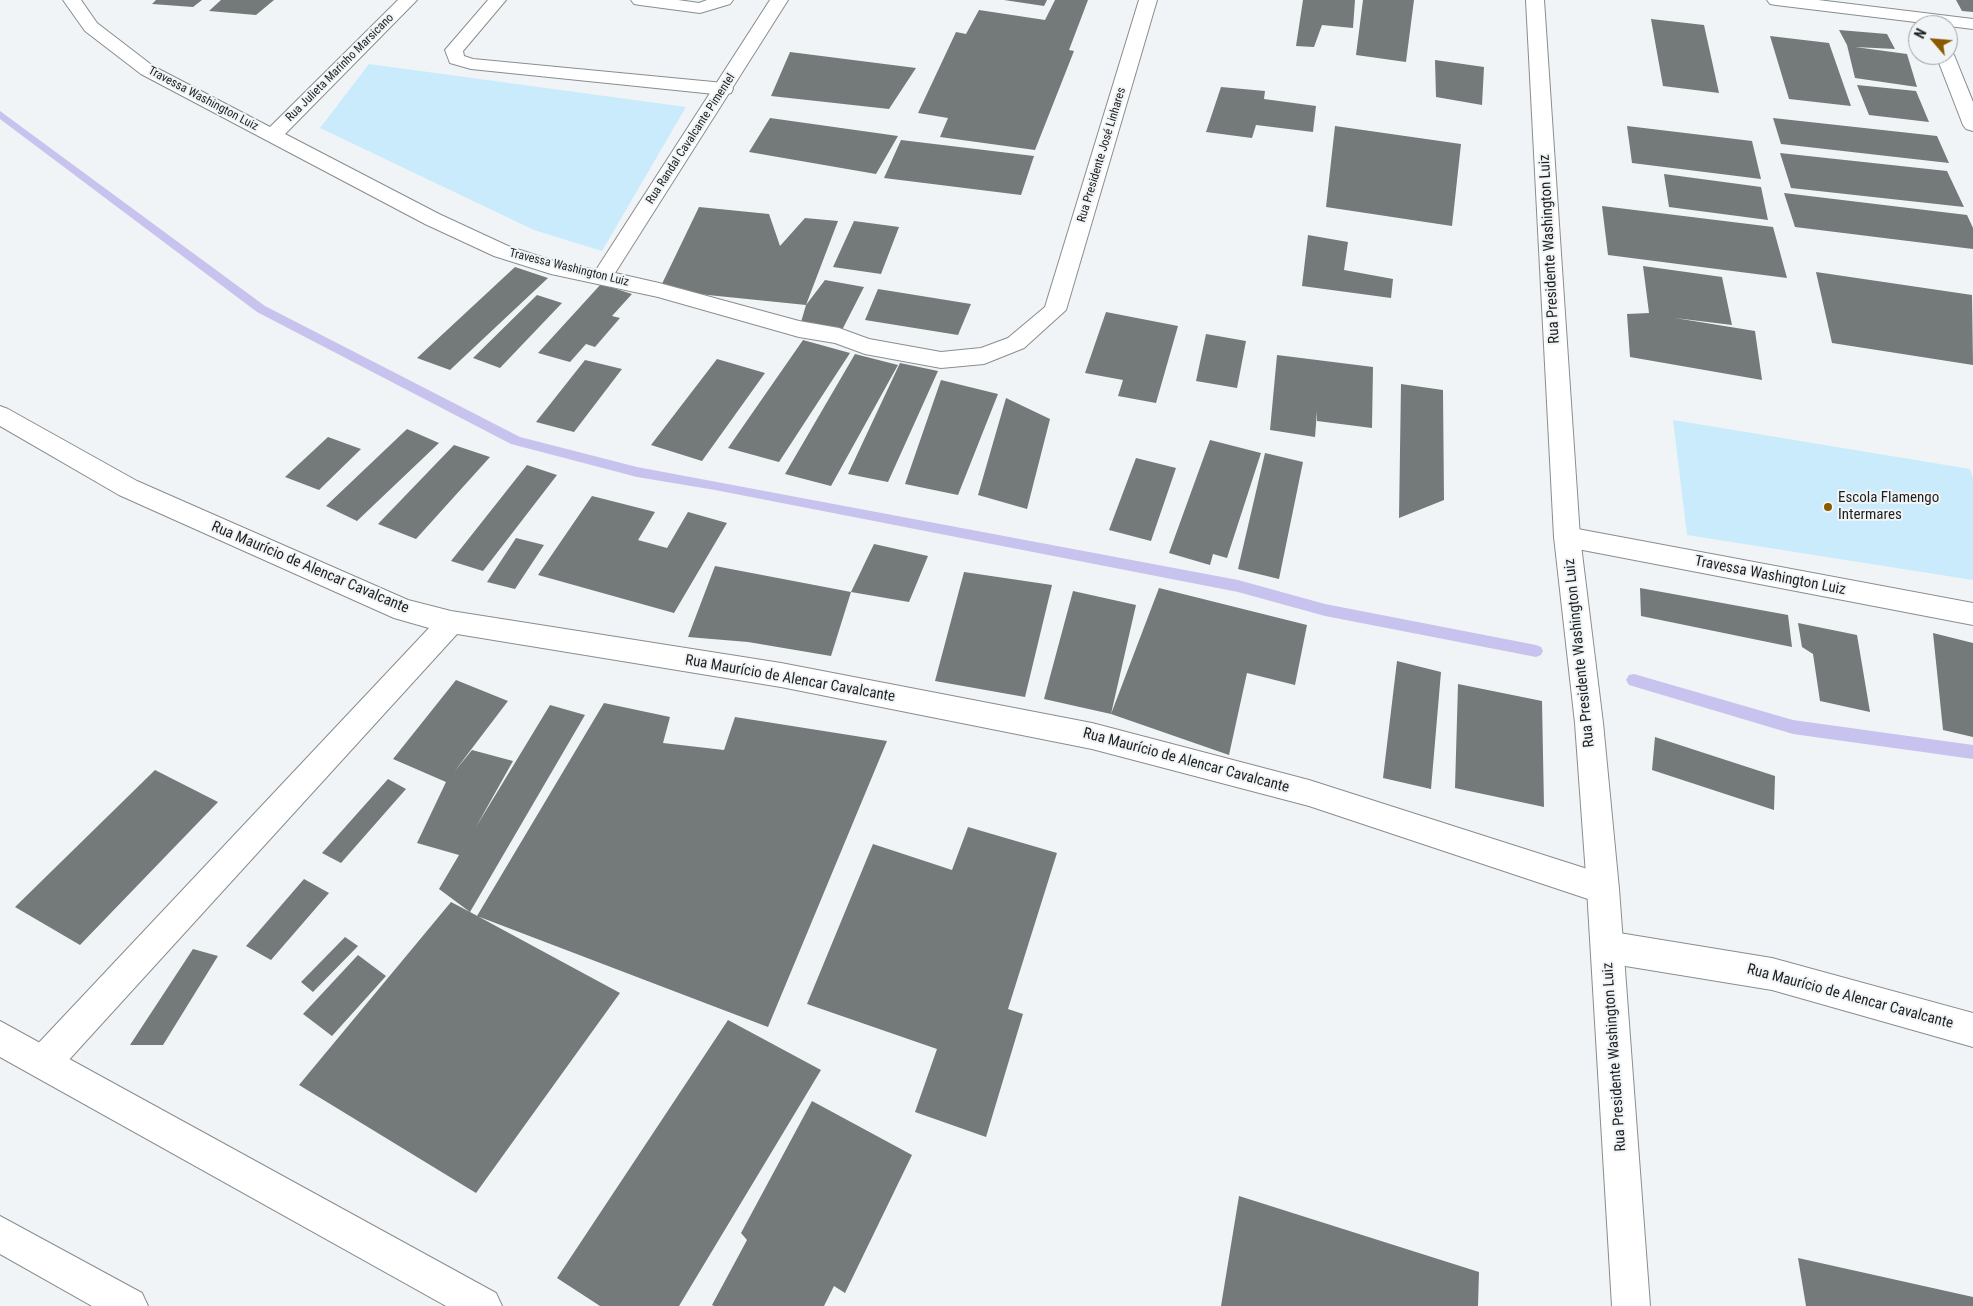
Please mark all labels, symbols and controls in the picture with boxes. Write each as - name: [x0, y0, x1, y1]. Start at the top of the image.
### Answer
- street label: Rua Julieta Marinho Marsicano: [283, 11, 397, 125]
- north arrow: [1908, 15, 1958, 65]
- text: N: [1911, 26, 1930, 41]
- street label: Travessa Washington Luiz: [145, 64, 261, 134]
- street label: Rua Randal Cavalcante Pimentel: [643, 71, 739, 207]
- street label: Rua Presidente José Linhares: [1075, 86, 1129, 224]
- street label: Rua Presidente Washington Luiz: [1536, 154, 1564, 344]
- street label: Travessa Washington Luiz: [508, 246, 630, 290]
- place label: Escola Flamengo Intermares: [1838, 489, 1939, 524]
- marker: Escola Flamengo Intermares: [1822, 501, 1834, 513]
- street label: Rua Maurício de Alencar Cavalcante: [209, 518, 411, 618]
- street label: Travessa Washington Luiz: [1693, 553, 1847, 599]
- street label: Rua Presidente Washington Luiz: [1561, 558, 1599, 748]
- street label: Rua Maurício de Alencar Cavalcante: [684, 652, 896, 706]
- street label: Rua Maurício de Alencar Cavalcante: [1081, 725, 1291, 797]
- street label: Rua Maurício de Alencar Cavalcante: [1745, 961, 1955, 1033]
- street label: Rua Presidente Washington Luiz: [1599, 962, 1631, 1152]

